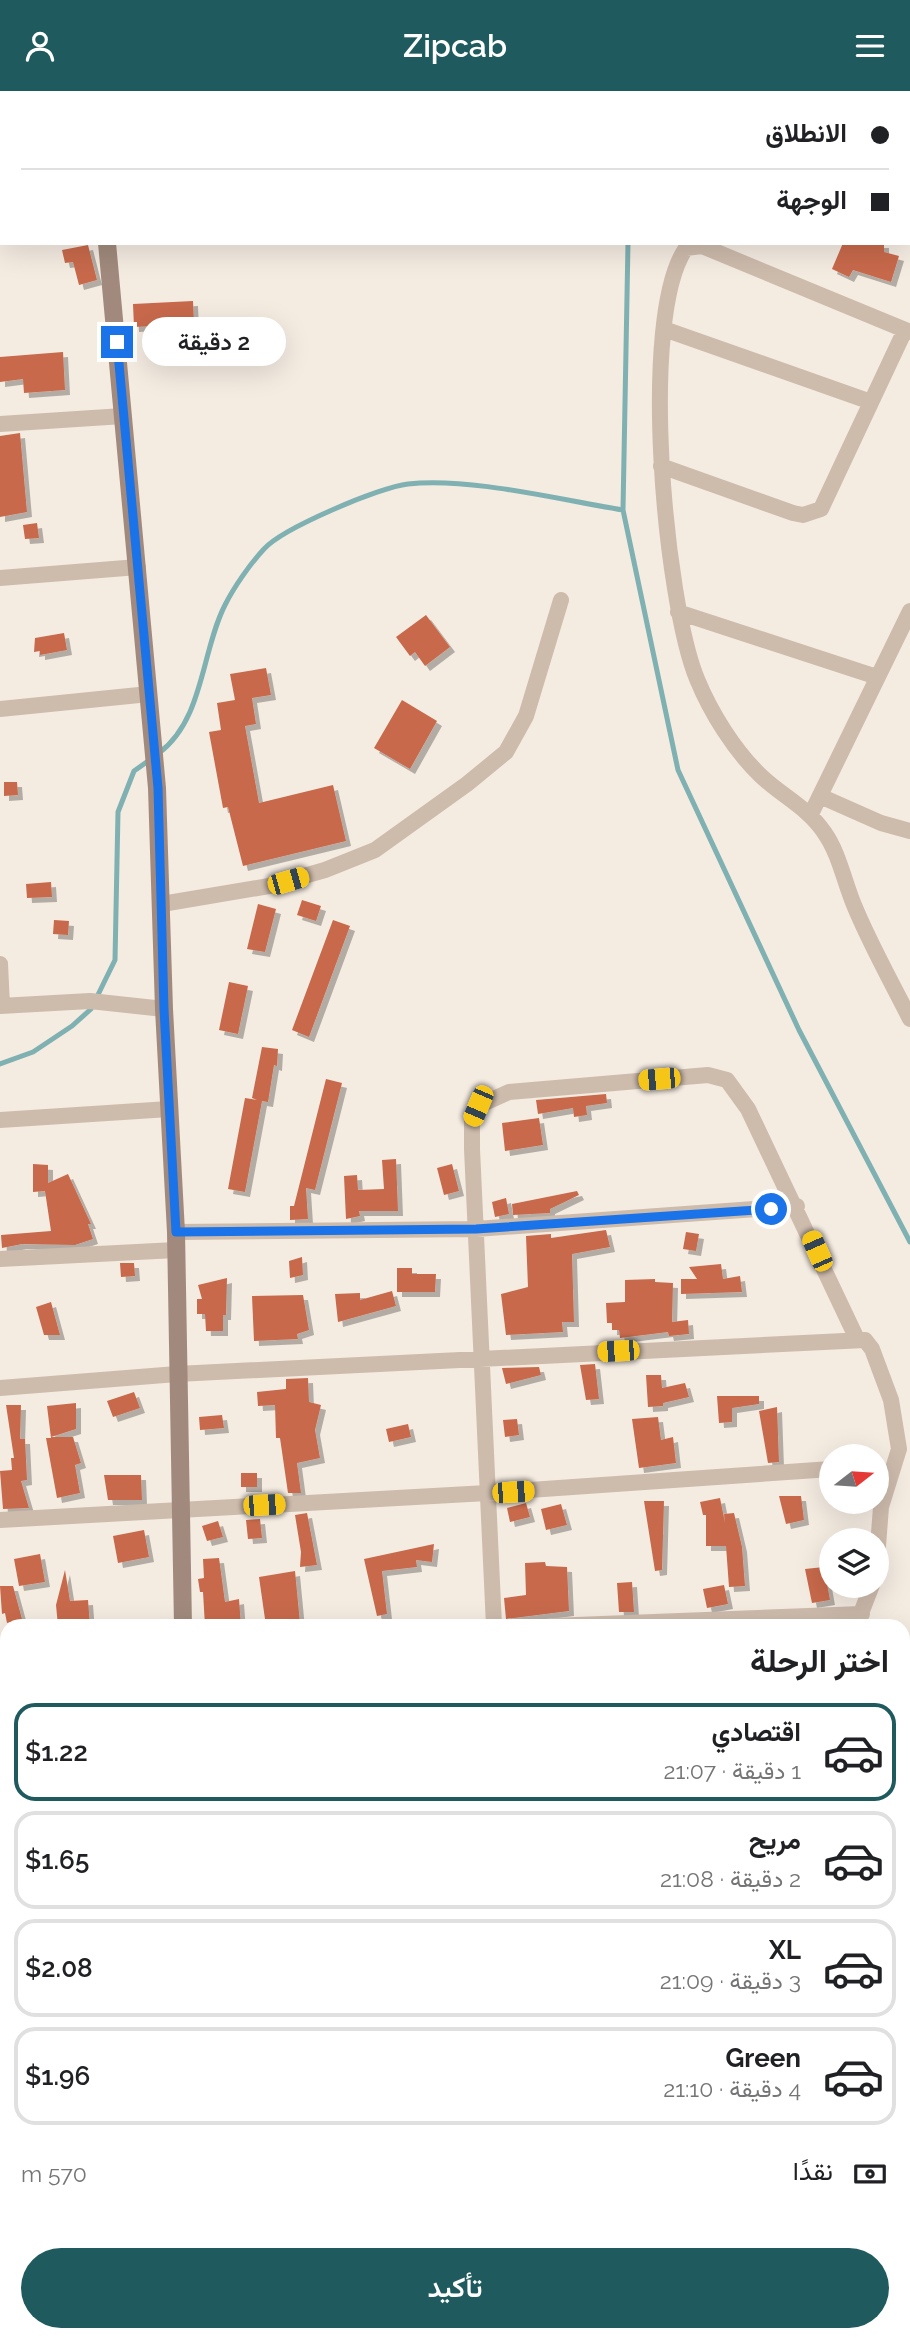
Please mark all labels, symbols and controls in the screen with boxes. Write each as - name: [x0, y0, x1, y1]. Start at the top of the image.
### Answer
- icon: person: [21, 27, 59, 65]
- text: Zipcab: [403, 27, 507, 64]
- icon: menu: [851, 27, 889, 65]
- text: الانطلاق: [765, 118, 847, 148]
- text: الوجهة: [776, 185, 847, 215]
- callout: 2 دقيقة: [142, 317, 285, 367]
- route end: [101, 326, 133, 358]
- text: 2 دقيقة: [178, 328, 250, 355]
- car: [265, 865, 312, 897]
- car: [638, 1067, 681, 1091]
- car: [461, 1083, 496, 1129]
- route start: [755, 1193, 787, 1225]
- car: [799, 1228, 836, 1274]
- car: [597, 1339, 640, 1363]
- north arrow: [819, 1444, 889, 1514]
- map controls: [819, 1444, 889, 1598]
- car: [492, 1480, 535, 1504]
- car: [243, 1493, 286, 1517]
- button: layers: [819, 1528, 889, 1598]
- text: اختر الرحلة: [750, 1642, 889, 1679]
- text: اقتصادي: [712, 1717, 801, 1747]
- icon: car: [822, 1721, 885, 1784]
- text: $1.22: [25, 1737, 88, 1767]
- text: 1 دقيقة · 21:07: [664, 1757, 801, 1784]
- text: مريح: [749, 1825, 801, 1855]
- icon: car: [822, 1829, 885, 1892]
- text: $1.65: [25, 1845, 89, 1875]
- text: 2 دقيقة · 21:08: [660, 1865, 801, 1892]
- text: XL: [769, 1935, 801, 1965]
- icon: car: [822, 1937, 885, 2000]
- text: $2.08: [25, 1953, 93, 1983]
- text: 3 دقيقة · 21:09: [660, 1967, 801, 1994]
- text: Green: [725, 2043, 801, 2073]
- icon: car: [822, 2045, 885, 2108]
- text: $1.96: [25, 2061, 90, 2091]
- text: 4 دقيقة · 21:10: [663, 2075, 801, 2102]
- icon: cash: [851, 2155, 889, 2193]
- text: نقدًا: [793, 2156, 833, 2186]
- text: 570 m: [21, 2160, 87, 2187]
- button: تأكيد: [21, 2248, 889, 2328]

